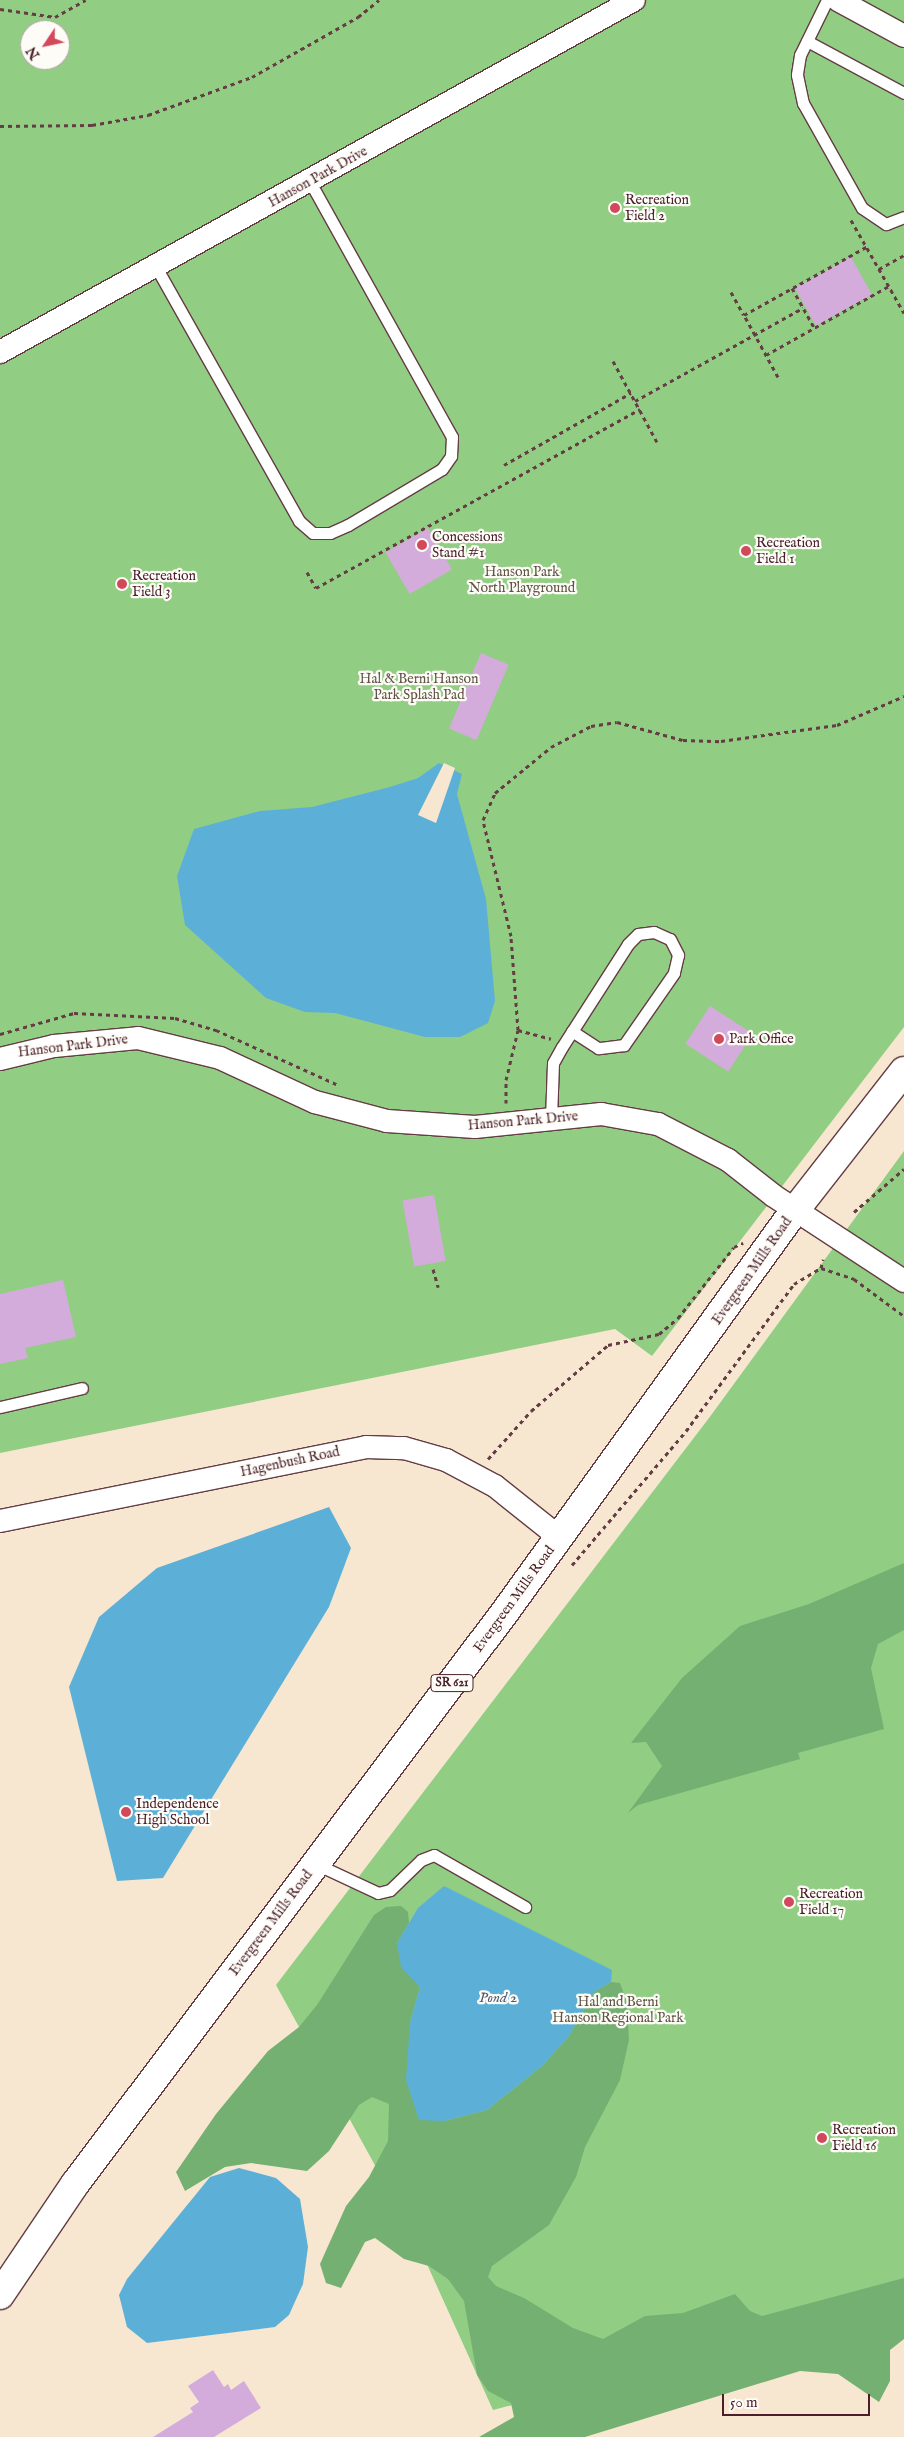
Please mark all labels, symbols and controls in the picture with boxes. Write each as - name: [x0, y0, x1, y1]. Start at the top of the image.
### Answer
- north arrow: [20, 20, 70, 70]
- text: N: [23, 43, 44, 63]
- street label: Hanson Park Drive: [265, 143, 371, 211]
- place label: Recreation Field 2: [625, 192, 689, 224]
- marker: Recreation Field 2: [609, 202, 621, 214]
- place label: Concessions Stand #1: [432, 529, 503, 562]
- place label: Recreation Field 1: [756, 535, 820, 568]
- marker: Concessions Stand #1: [416, 539, 428, 551]
- marker: Recreation Field 1: [740, 545, 752, 557]
- park label: Hanson Park North Playground: [469, 564, 575, 596]
- place label: Recreation Field 3: [132, 568, 196, 600]
- marker: Recreation Field 3: [116, 578, 128, 590]
- park label: Hal & Berni Hanson Park Splash Pad: [359, 671, 479, 704]
- street label: Hanson Park Drive: [17, 1031, 129, 1061]
- place label: Park Office: [729, 1031, 794, 1047]
- marker: Park Office: [713, 1033, 725, 1045]
- street label: Hanson Park Drive: [467, 1108, 579, 1134]
- street label: Evergreen Mills Road: [709, 1214, 795, 1328]
- street label: Hagenbush Road: [239, 1443, 341, 1481]
- street label: Evergreen Mills Road: [470, 1542, 558, 1656]
- road number: SR 621: [430, 1674, 474, 1692]
- place label: Independence High School: [136, 1796, 219, 1828]
- marker: Independence High School: [120, 1806, 132, 1818]
- street label: Evergreen Mills Road: [226, 1867, 316, 1979]
- place label: Recreation Field 17: [799, 1886, 863, 1918]
- marker: Recreation Field 17: [783, 1896, 795, 1908]
- water label: Pond 2: [479, 1989, 517, 2007]
- park label: Hal and Berni Hanson Regional Park: [552, 1994, 684, 2026]
- place label: Recreation Field 16: [832, 2122, 896, 2154]
- marker: Recreation Field 16: [816, 2132, 828, 2144]
- scale bar: [724, 2384, 872, 2416]
- text: 50 m: [730, 2393, 758, 2412]

